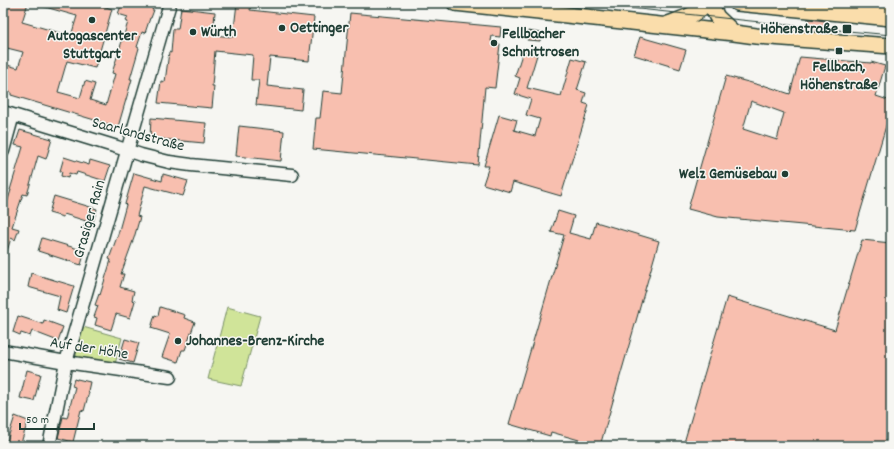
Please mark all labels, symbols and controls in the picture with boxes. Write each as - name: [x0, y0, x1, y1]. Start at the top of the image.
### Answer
- marker: Autogascenter Stuttgart: [87, 15, 97, 25]
- place label: Oettinger: [290, 17, 349, 40]
- place label: Höhenstraße: [760, 18, 838, 41]
- place label: Würth: [201, 21, 236, 44]
- marker: Oettinger: [277, 23, 287, 33]
- place label: Fellbacher Schnittrosen: [502, 23, 579, 64]
- marker: Höhenstraße: [841, 23, 853, 35]
- place label: Autogascenter Stuttgart: [47, 25, 138, 66]
- marker: Würth: [188, 27, 198, 37]
- marker: Fellbacher Schnittrosen: [489, 38, 499, 48]
- marker: Fellbach, Höhenstraße: [834, 46, 844, 56]
- place label: Fellbach, Höhenstraße: [800, 56, 878, 97]
- street label: Saarlandstraße: [89, 112, 187, 158]
- place label: Welz Gemüsebau: [679, 163, 777, 186]
- marker: Welz Gemüsebau: [780, 169, 790, 179]
- street label: Grasiger Rain: [68, 177, 112, 261]
- place label: Johannes-Brenz-Kirche: [186, 330, 324, 353]
- street label: Auf der Höhe: [48, 331, 130, 367]
- marker: Johannes-Brenz-Kirche: [173, 336, 183, 346]
- scale bar: [20, 405, 94, 431]
- text: 50 m: [26, 412, 49, 429]

